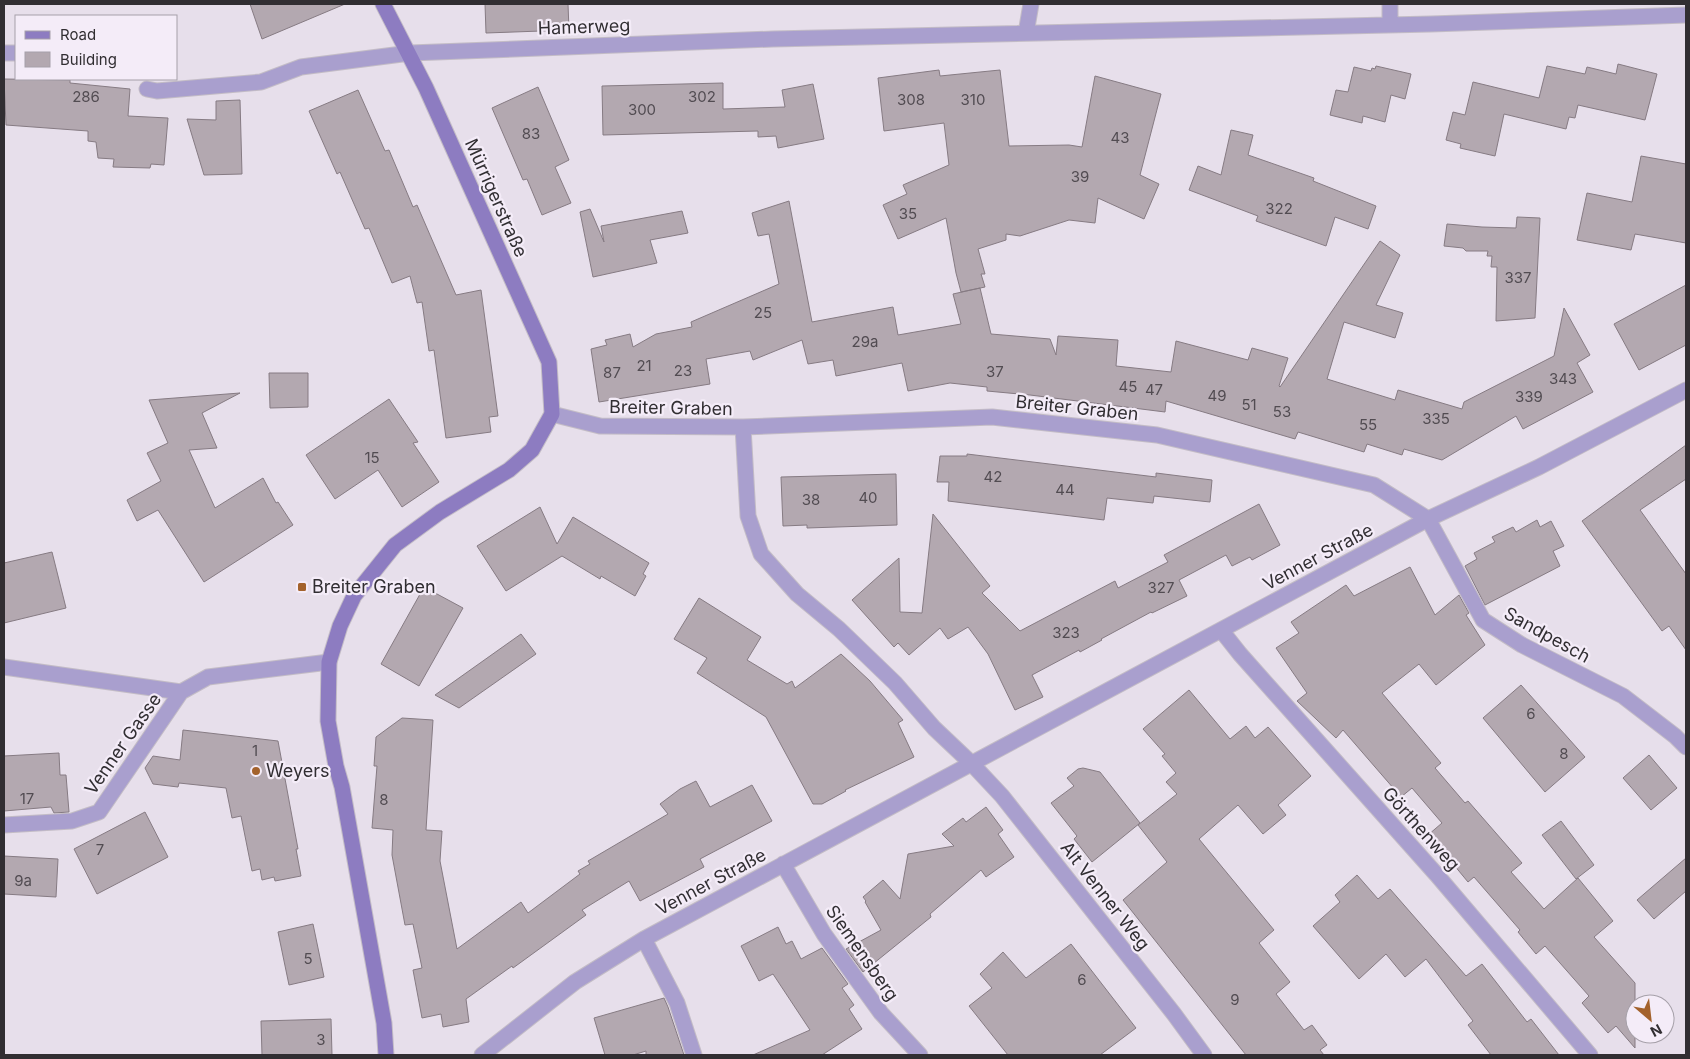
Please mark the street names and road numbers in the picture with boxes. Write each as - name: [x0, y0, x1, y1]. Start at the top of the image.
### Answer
- street label: Hamerweg: [537, 14, 631, 39]
- street label: Mürrigerstraße: [461, 135, 532, 260]
- street label: Breiter Graben: [1014, 391, 1140, 424]
- street label: Breiter Graben: [609, 396, 733, 419]
- street label: Venner Straße: [1259, 519, 1376, 594]
- street label: Sandpesch: [1500, 602, 1594, 667]
- street label: Venner Gasse: [80, 689, 165, 798]
- street label: Görthenweg: [1378, 783, 1464, 875]
- street label: Alt Venner Weg: [1057, 837, 1154, 954]
- street label: Venner Straße: [652, 844, 769, 919]
- street label: Siemensberg: [822, 901, 903, 1005]

